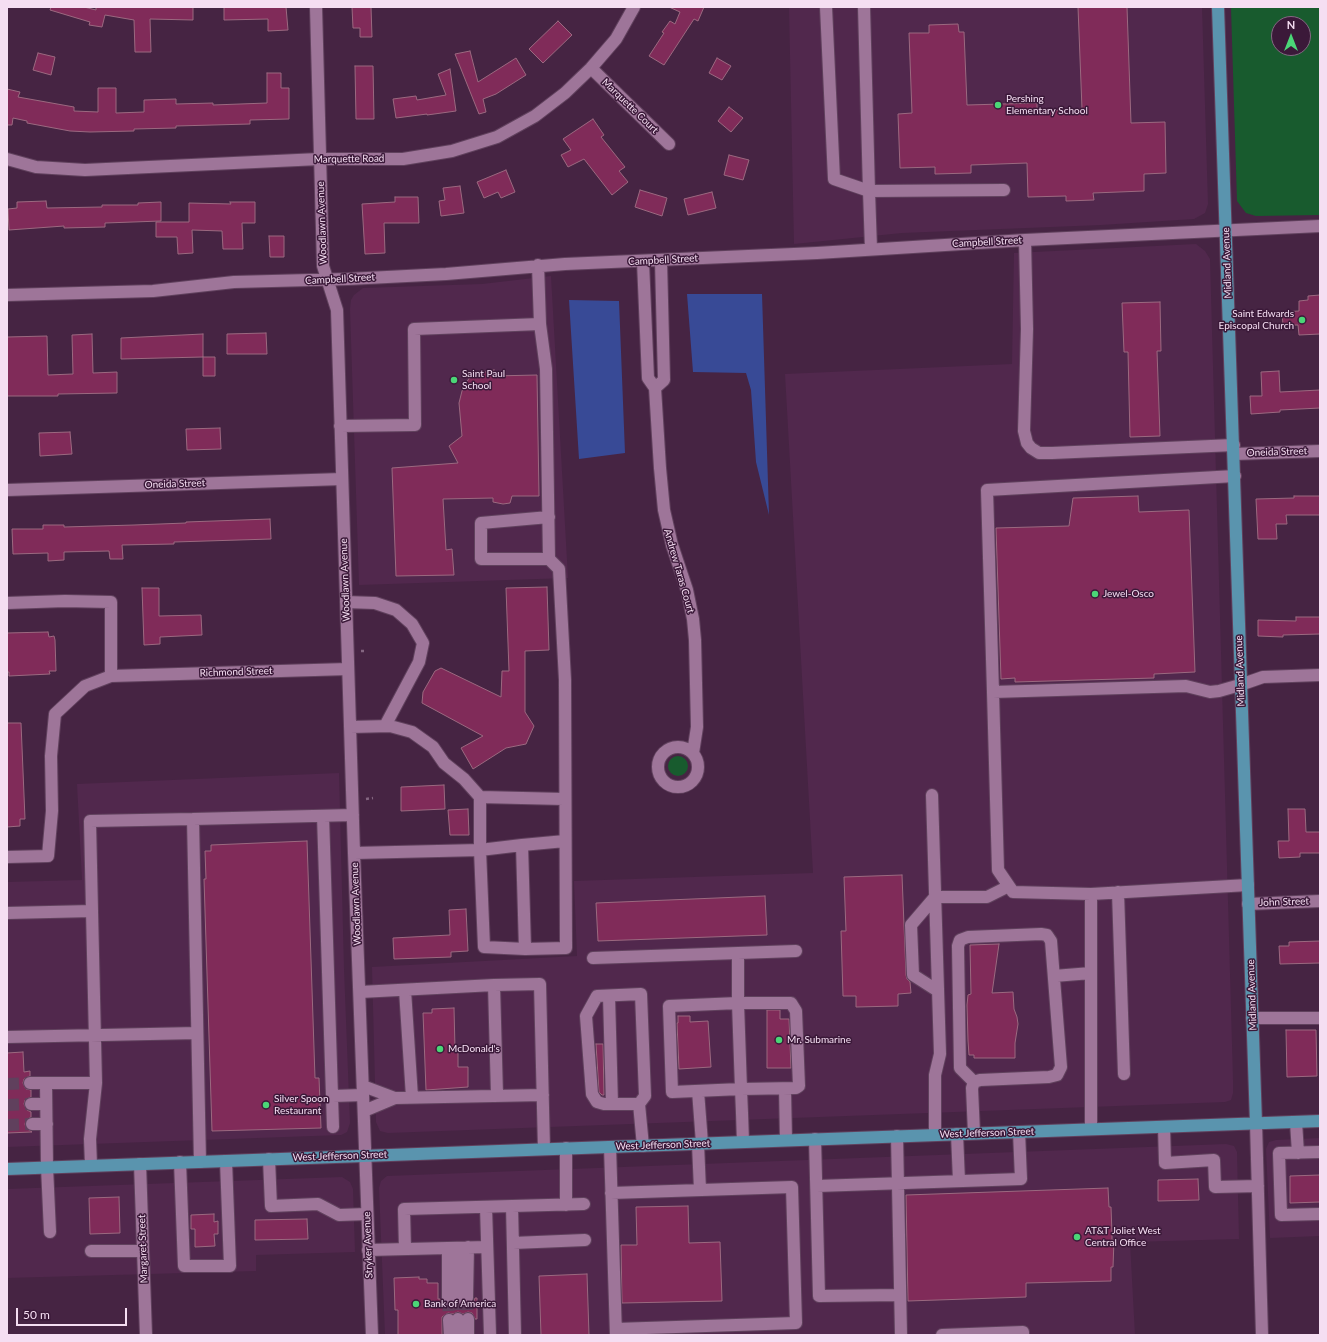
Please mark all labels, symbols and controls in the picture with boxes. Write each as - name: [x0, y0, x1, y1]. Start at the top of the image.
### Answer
- north arrow: [1271, 16, 1311, 56]
- text: N: [1287, 18, 1295, 31]
- street label: Marquette Court: [599, 76, 661, 136]
- place label: Pershing Elementary School: [1006, 93, 1088, 116]
- marker: Pershing Elementary School: [993, 100, 1003, 110]
- street label: Marquette Road: [314, 152, 384, 166]
- street label: Woodlawn Avenue: [315, 181, 329, 265]
- street label: Midland Avenue: [1220, 227, 1234, 299]
- street label: Campbell Street: [952, 234, 1022, 250]
- street label: Campbell Street: [628, 252, 698, 268]
- street label: Campbell Street: [305, 271, 375, 287]
- place label: Saint Edwards Episcopal Church: [1219, 308, 1294, 332]
- marker: Saint Edwards Episcopal Church: [1297, 315, 1307, 325]
- place label: Saint Paul School: [462, 368, 505, 392]
- marker: Saint Paul School: [449, 375, 459, 385]
- street label: Oneida Street: [1246, 445, 1308, 459]
- street label: Oneida Street: [144, 477, 206, 491]
- street label: Andrew Taras Court: [661, 527, 697, 615]
- street label: Woodlawn Avenue: [338, 538, 352, 622]
- place label: Jewel-Osco: [1103, 588, 1154, 600]
- marker: Jewel-Osco: [1090, 589, 1100, 599]
- street label: Midland Avenue: [1233, 635, 1247, 707]
- street label: Richmond Street: [199, 665, 273, 679]
- street label: Woodlawn Avenue: [349, 862, 363, 946]
- street label: John Street: [1259, 895, 1309, 909]
- street label: Midland Avenue: [1245, 959, 1259, 1031]
- place label: Mr. Submarine: [787, 1034, 851, 1046]
- marker: Mr. Submarine: [774, 1035, 784, 1045]
- place label: McDonald's: [448, 1043, 500, 1055]
- marker: McDonald's: [435, 1044, 445, 1054]
- place label: Silver Spoon Restaurant: [274, 1093, 328, 1116]
- marker: Silver Spoon Restaurant: [261, 1100, 271, 1110]
- street label: West Jefferson Street: [939, 1125, 1035, 1141]
- street label: West Jefferson Street: [615, 1137, 711, 1153]
- street label: West Jefferson Street: [292, 1148, 388, 1164]
- street label: Stryker Avenue: [361, 1211, 375, 1279]
- street label: Margaret Street: [136, 1214, 150, 1284]
- place label: AT&T Joliet West Central Office: [1085, 1225, 1161, 1248]
- marker: AT&T Joliet West Central Office: [1072, 1232, 1082, 1242]
- place label: Bank of America: [424, 1298, 496, 1310]
- marker: Bank of America: [411, 1299, 421, 1309]
- scale bar: [18, 1300, 129, 1326]
- text: 50 m: [23, 1307, 50, 1322]

